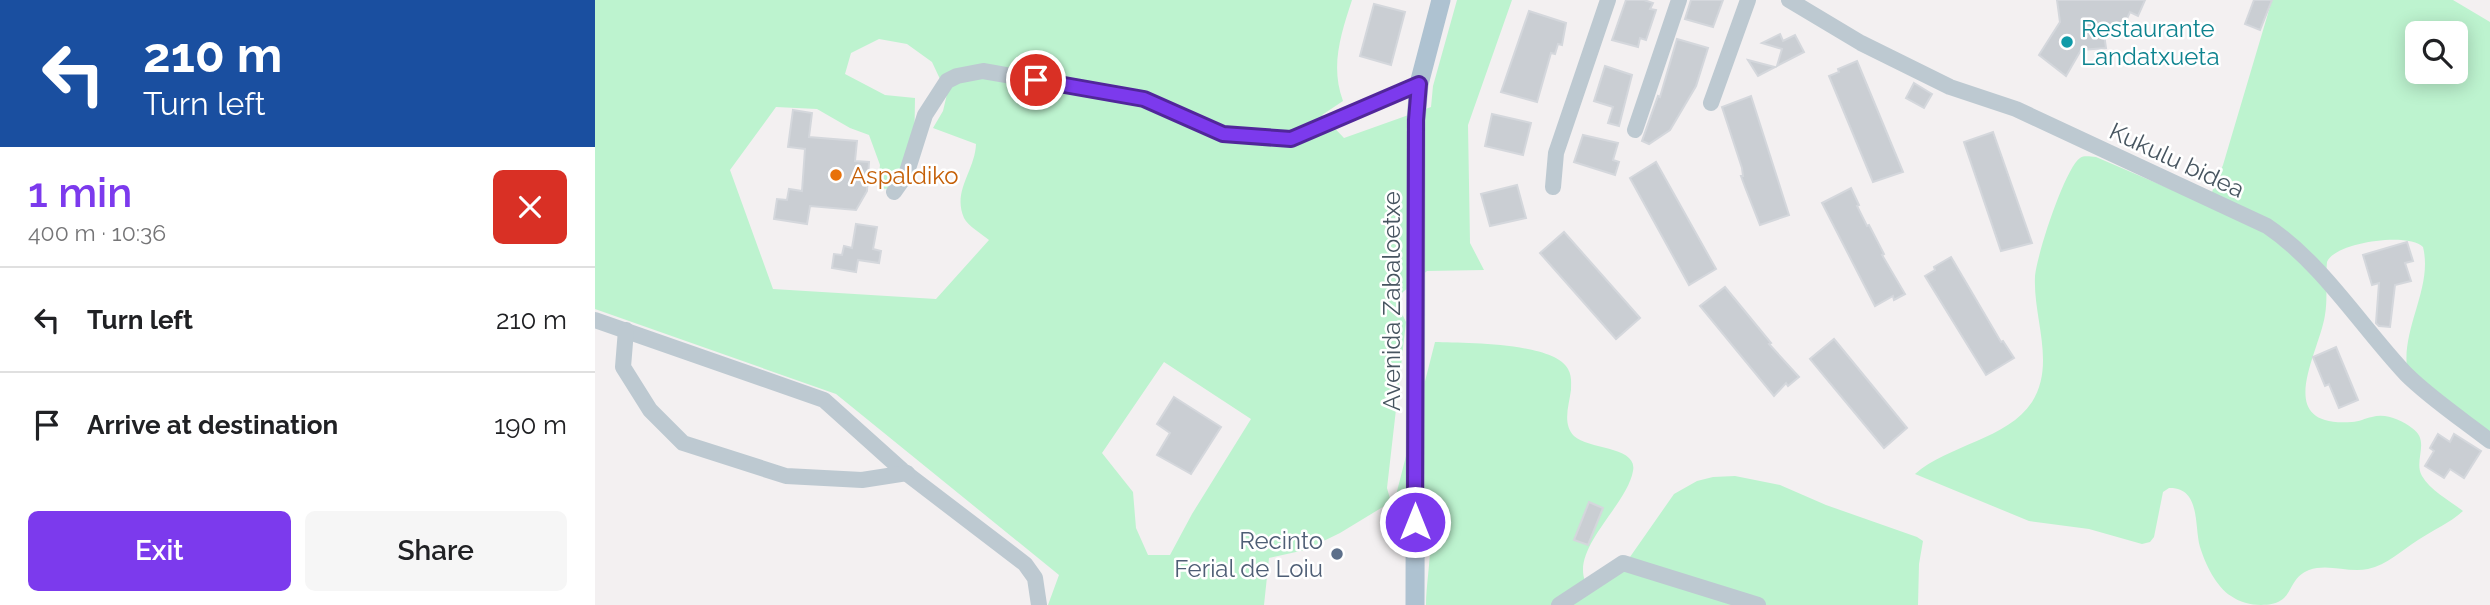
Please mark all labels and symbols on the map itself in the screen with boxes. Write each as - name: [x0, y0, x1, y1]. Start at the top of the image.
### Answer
- place label: Restaurante Landatxueta: [2081, 14, 2219, 71]
- marker: Restaurante Landatxueta: [2059, 34, 2075, 50]
- pin: [1006, 50, 1066, 110]
- street label: Kukulu bidea: [2105, 116, 2249, 204]
- place label: Aspaldiko: [850, 161, 959, 190]
- marker: Aspaldiko: [828, 167, 844, 183]
- street label: Avenida Zabaloetxe: [1377, 191, 1406, 411]
- position arrow: [1378, 485, 1452, 559]
- place label: Recinto Ferial de Loiu: [1174, 526, 1323, 583]
- marker: Recinto Ferial de Loiu: [1329, 546, 1345, 562]

